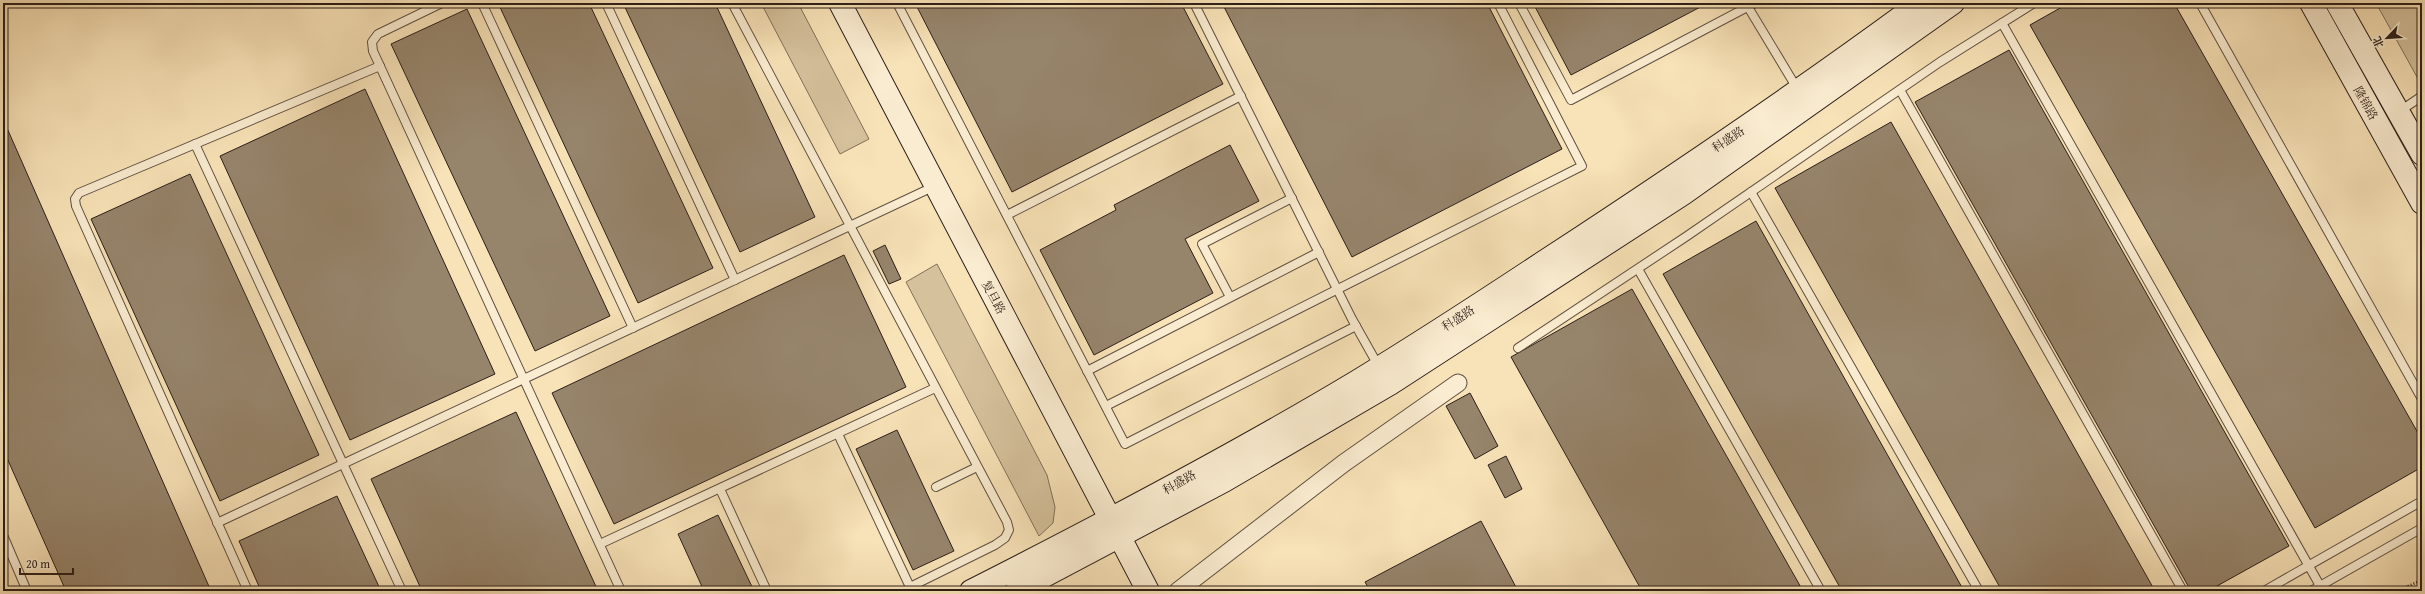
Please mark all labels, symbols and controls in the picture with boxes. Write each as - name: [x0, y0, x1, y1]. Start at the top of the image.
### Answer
- north arrow: [2367, 18, 2407, 58]
- text: 北: [2368, 34, 2388, 51]
- street label: 隆锦路: [2350, 83, 2382, 123]
- street label: 科盛路: [1708, 122, 1748, 156]
- street label: 复旦路: [978, 277, 1010, 317]
- street label: 科盛路: [1438, 301, 1478, 335]
- street label: 科盛路: [1159, 466, 1199, 498]
- scale bar: [20, 550, 73, 576]
- text: 20 m: [26, 555, 50, 572]

